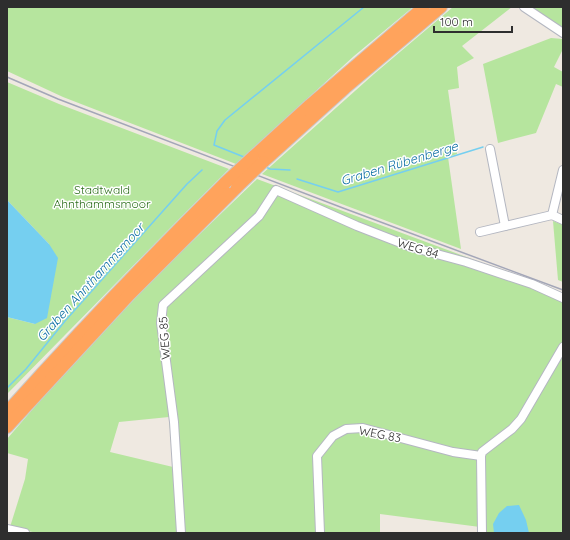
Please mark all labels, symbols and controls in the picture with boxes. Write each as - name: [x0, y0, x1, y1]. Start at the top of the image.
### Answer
- scale bar: [434, 8, 512, 34]
- text: 100 m: [440, 14, 473, 29]
- water label: Graben Rübenberge: [338, 137, 460, 188]
- park label: Stadtwald Ahnthammsmoor: [53, 182, 151, 211]
- water label: Graben Ahnthammsmoor: [33, 218, 149, 344]
- street label: WEG 84: [395, 235, 441, 261]
- street label: WEG 85: [155, 316, 173, 360]
- street label: WEG 83: [358, 423, 402, 445]

